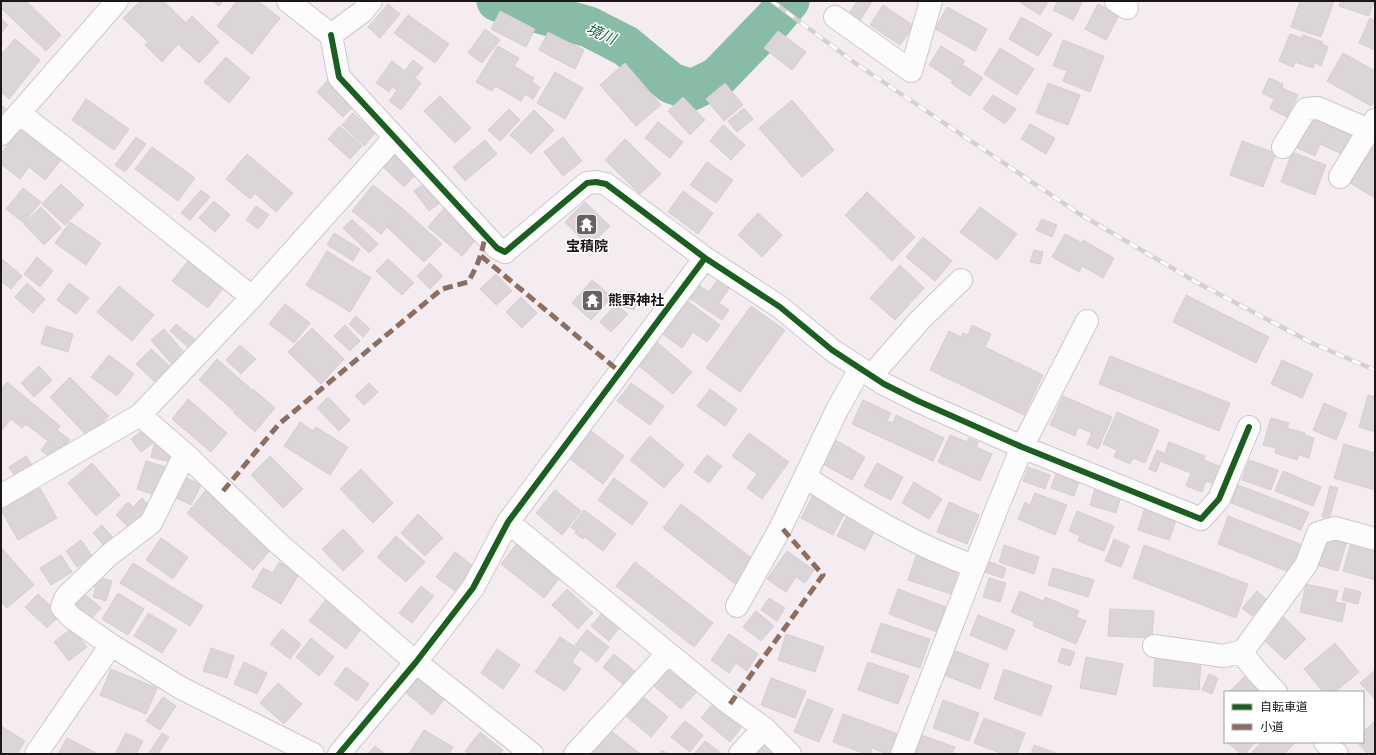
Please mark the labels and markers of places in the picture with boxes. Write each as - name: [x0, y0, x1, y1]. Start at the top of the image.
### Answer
- temple icon: 宝積院: [574, 211, 600, 237]
- place label: 宝積院: [566, 238, 608, 254]
- temple icon: 熊野神社: [579, 287, 605, 313]
- place label: 熊野神社: [608, 292, 664, 308]

